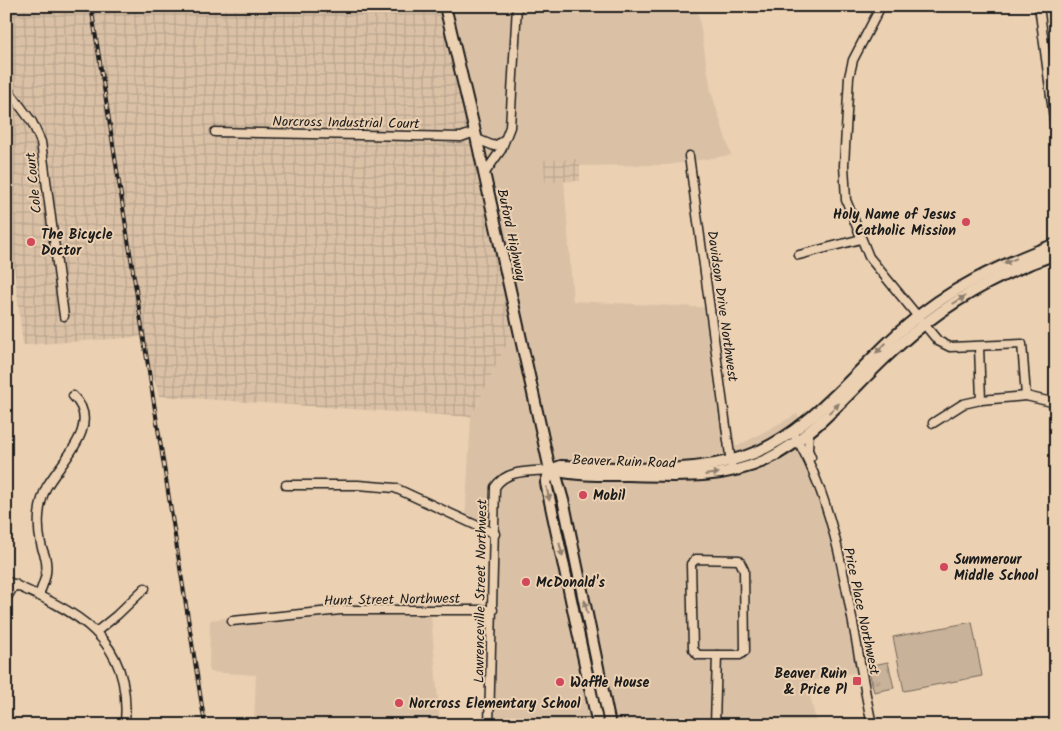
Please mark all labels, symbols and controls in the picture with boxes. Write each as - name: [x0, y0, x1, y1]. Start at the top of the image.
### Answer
- street label: Norcross Industrial Court: [272, 111, 420, 135]
- street label: Cole Court: [20, 151, 48, 215]
- street label: Buford Highway: [490, 187, 532, 284]
- place label: Holy Name of Jesus Catholic Mission: [833, 204, 956, 242]
- marker: Holy Name of Jesus Catholic Mission: [960, 216, 972, 228]
- place label: The Bicycle Doctor: [41, 224, 113, 262]
- street label: Davidson Drive Northwest: [701, 229, 744, 384]
- marker: The Bicycle Doctor: [25, 236, 37, 248]
- one-way arrow: [1003, 258, 1017, 266]
- one-way arrow: [953, 295, 966, 304]
- one-way arrow: [875, 342, 887, 354]
- one-way arrow: [827, 402, 839, 414]
- street label: Beaver Ruin Road: [572, 449, 677, 475]
- one-way arrow: [704, 470, 720, 478]
- place label: Mobil: [593, 485, 626, 507]
- one-way arrow: [545, 487, 553, 503]
- marker: Mobil: [577, 489, 589, 501]
- street label: Lawrenceville Street Northwest: [468, 498, 494, 683]
- one-way arrow: [557, 543, 565, 559]
- street label: Price Place Northwest: [837, 545, 885, 678]
- place label: Summerour Middle School: [954, 549, 1038, 587]
- marker: Summerour Middle School: [938, 561, 950, 573]
- place label: McDonald's: [536, 572, 605, 594]
- marker: McDonald's: [520, 576, 532, 588]
- street label: Hunt Street Northwest: [324, 588, 461, 612]
- one-way arrow: [581, 598, 589, 614]
- place label: Beaver Ruin & Price Pl: [774, 663, 847, 701]
- place label: Waffle House: [570, 672, 649, 694]
- marker: Beaver Ruin & Price Pl: [851, 675, 863, 687]
- marker: Waffle House: [554, 676, 566, 688]
- place label: Norcross Elementary School: [409, 693, 581, 715]
- marker: Norcross Elementary School: [393, 697, 405, 709]

